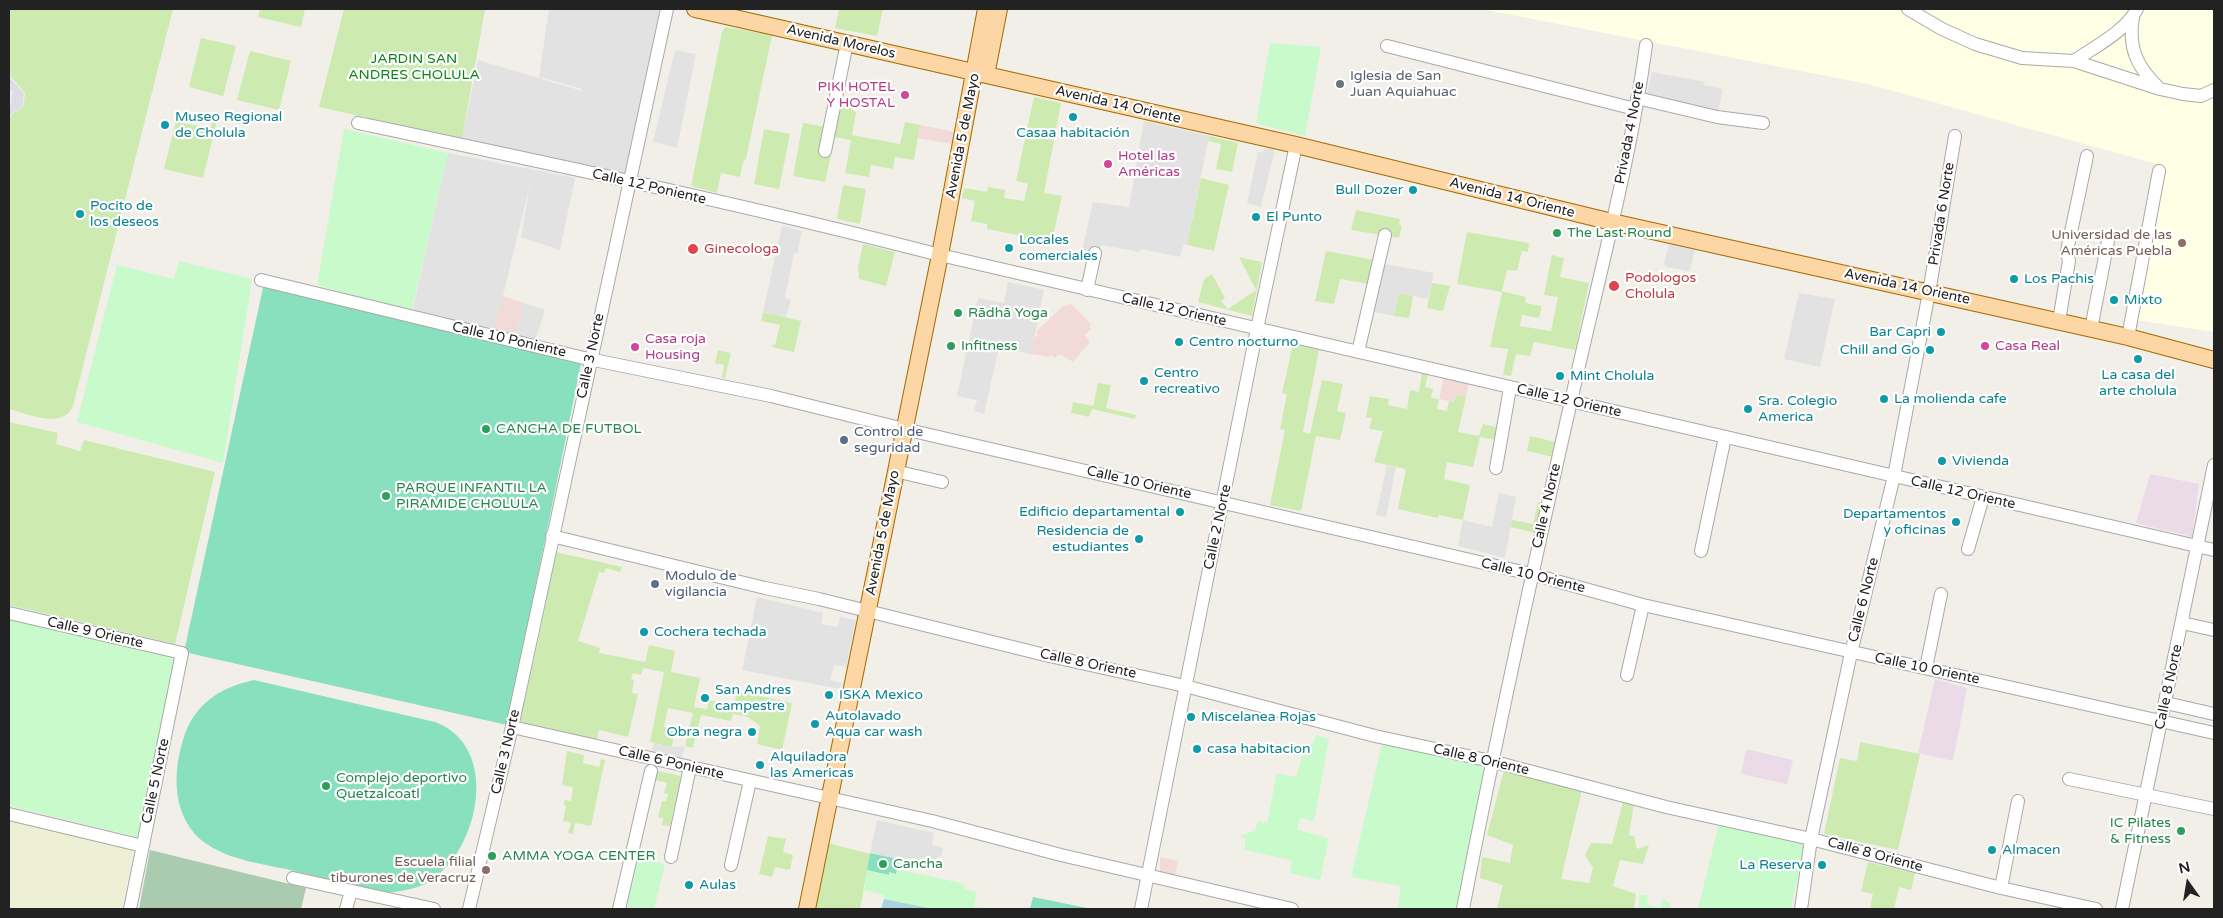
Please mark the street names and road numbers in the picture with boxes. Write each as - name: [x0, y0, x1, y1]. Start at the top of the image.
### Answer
- street label: Avenida Morelos: [785, 21, 897, 63]
- street label: Avenida 5 de Mayo: [943, 72, 983, 200]
- street label: Privada 4 Norte: [1612, 80, 1648, 186]
- street label: Avenida 14 Oriente: [1054, 82, 1182, 128]
- street label: Privada 6 Norte: [1926, 161, 1958, 267]
- street label: Calle 12 Poniente: [590, 166, 708, 208]
- street label: Avenida 14 Oriente: [1448, 174, 1576, 222]
- street label: Avenida 14 Oriente: [1843, 265, 1971, 309]
- street label: Calle 12 Oriente: [1120, 290, 1228, 330]
- street label: Calle 3 Norte: [574, 312, 608, 400]
- street label: Calle 10 Poniente: [450, 319, 568, 361]
- street label: Calle 12 Oriente: [1515, 381, 1623, 421]
- street label: Calle 4 Norte: [1529, 462, 1565, 550]
- street label: Calle 10 Oriente: [1085, 463, 1193, 503]
- street label: Avenida 5 de Mayo: [863, 469, 903, 597]
- street label: Calle 12 Oriente: [1909, 473, 2017, 513]
- street label: Calle 2 Norte: [1201, 483, 1235, 571]
- street label: Calle 10 Oriente: [1479, 555, 1587, 597]
- street label: Calle 6 Norte: [1845, 556, 1883, 644]
- street label: Calle 9 Oriente: [45, 614, 145, 652]
- street label: Calle 8 Norte: [2152, 643, 2186, 731]
- street label: Calle 8 Oriente: [1038, 646, 1138, 682]
- street label: Calle 10 Oriente: [1873, 650, 1981, 688]
- street label: Calle 3 Norte: [488, 708, 524, 796]
- street label: Calle 5 Norte: [139, 737, 173, 825]
- street label: Calle 8 Oriente: [1431, 741, 1531, 779]
- street label: Calle 6 Poniente: [617, 743, 725, 783]
- street label: Calle 8 Oriente: [1825, 834, 1925, 876]

